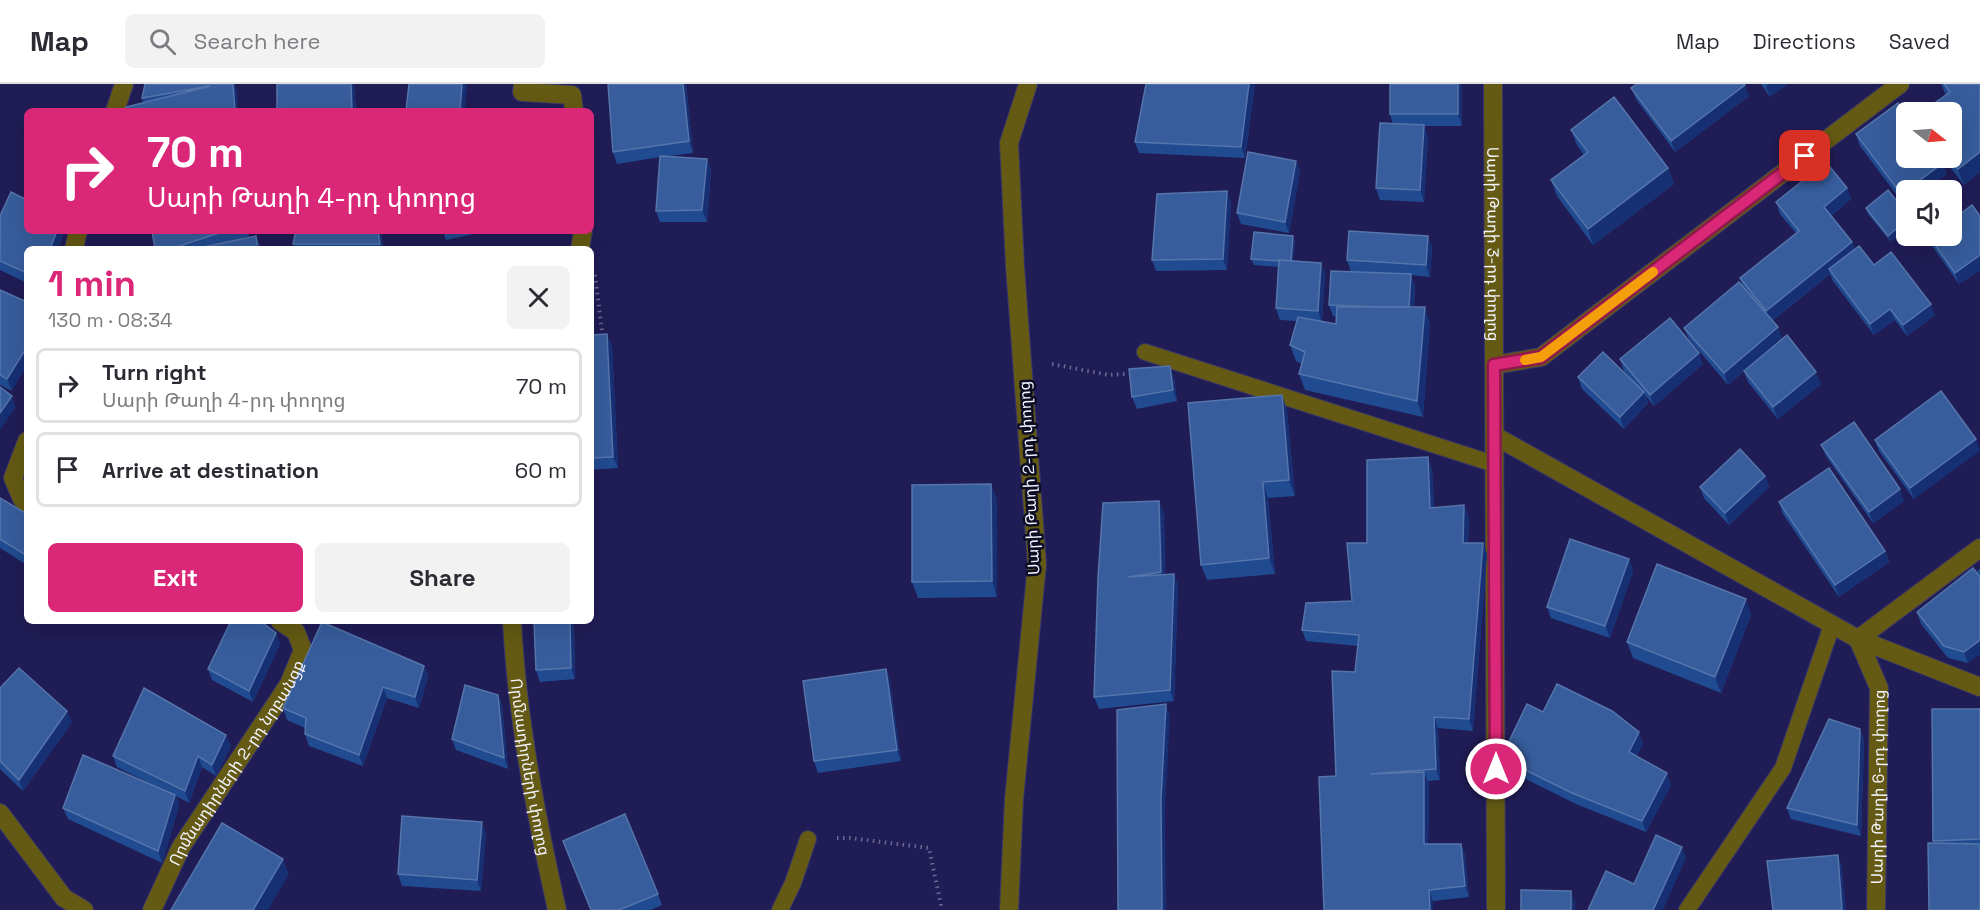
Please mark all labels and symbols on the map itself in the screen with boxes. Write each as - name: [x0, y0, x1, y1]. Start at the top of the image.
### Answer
- north arrow: [1896, 102, 1962, 168]
- pin: [1779, 130, 1830, 181]
- street label: Սարի Թաղի 3-րդ փողոց: [1483, 147, 1504, 341]
- street label: Սարի Թաղի 2-րդ փողոց: [1013, 380, 1045, 576]
- street label: Որմնադիրների 2-րդ նրբանցք: [163, 657, 308, 869]
- street label: Որմնադիրների փողոց: [506, 677, 556, 857]
- street label: Սարի Թաղի 6-րդ փողոց: [1866, 689, 1889, 885]
- position arrow: [1464, 737, 1528, 801]

